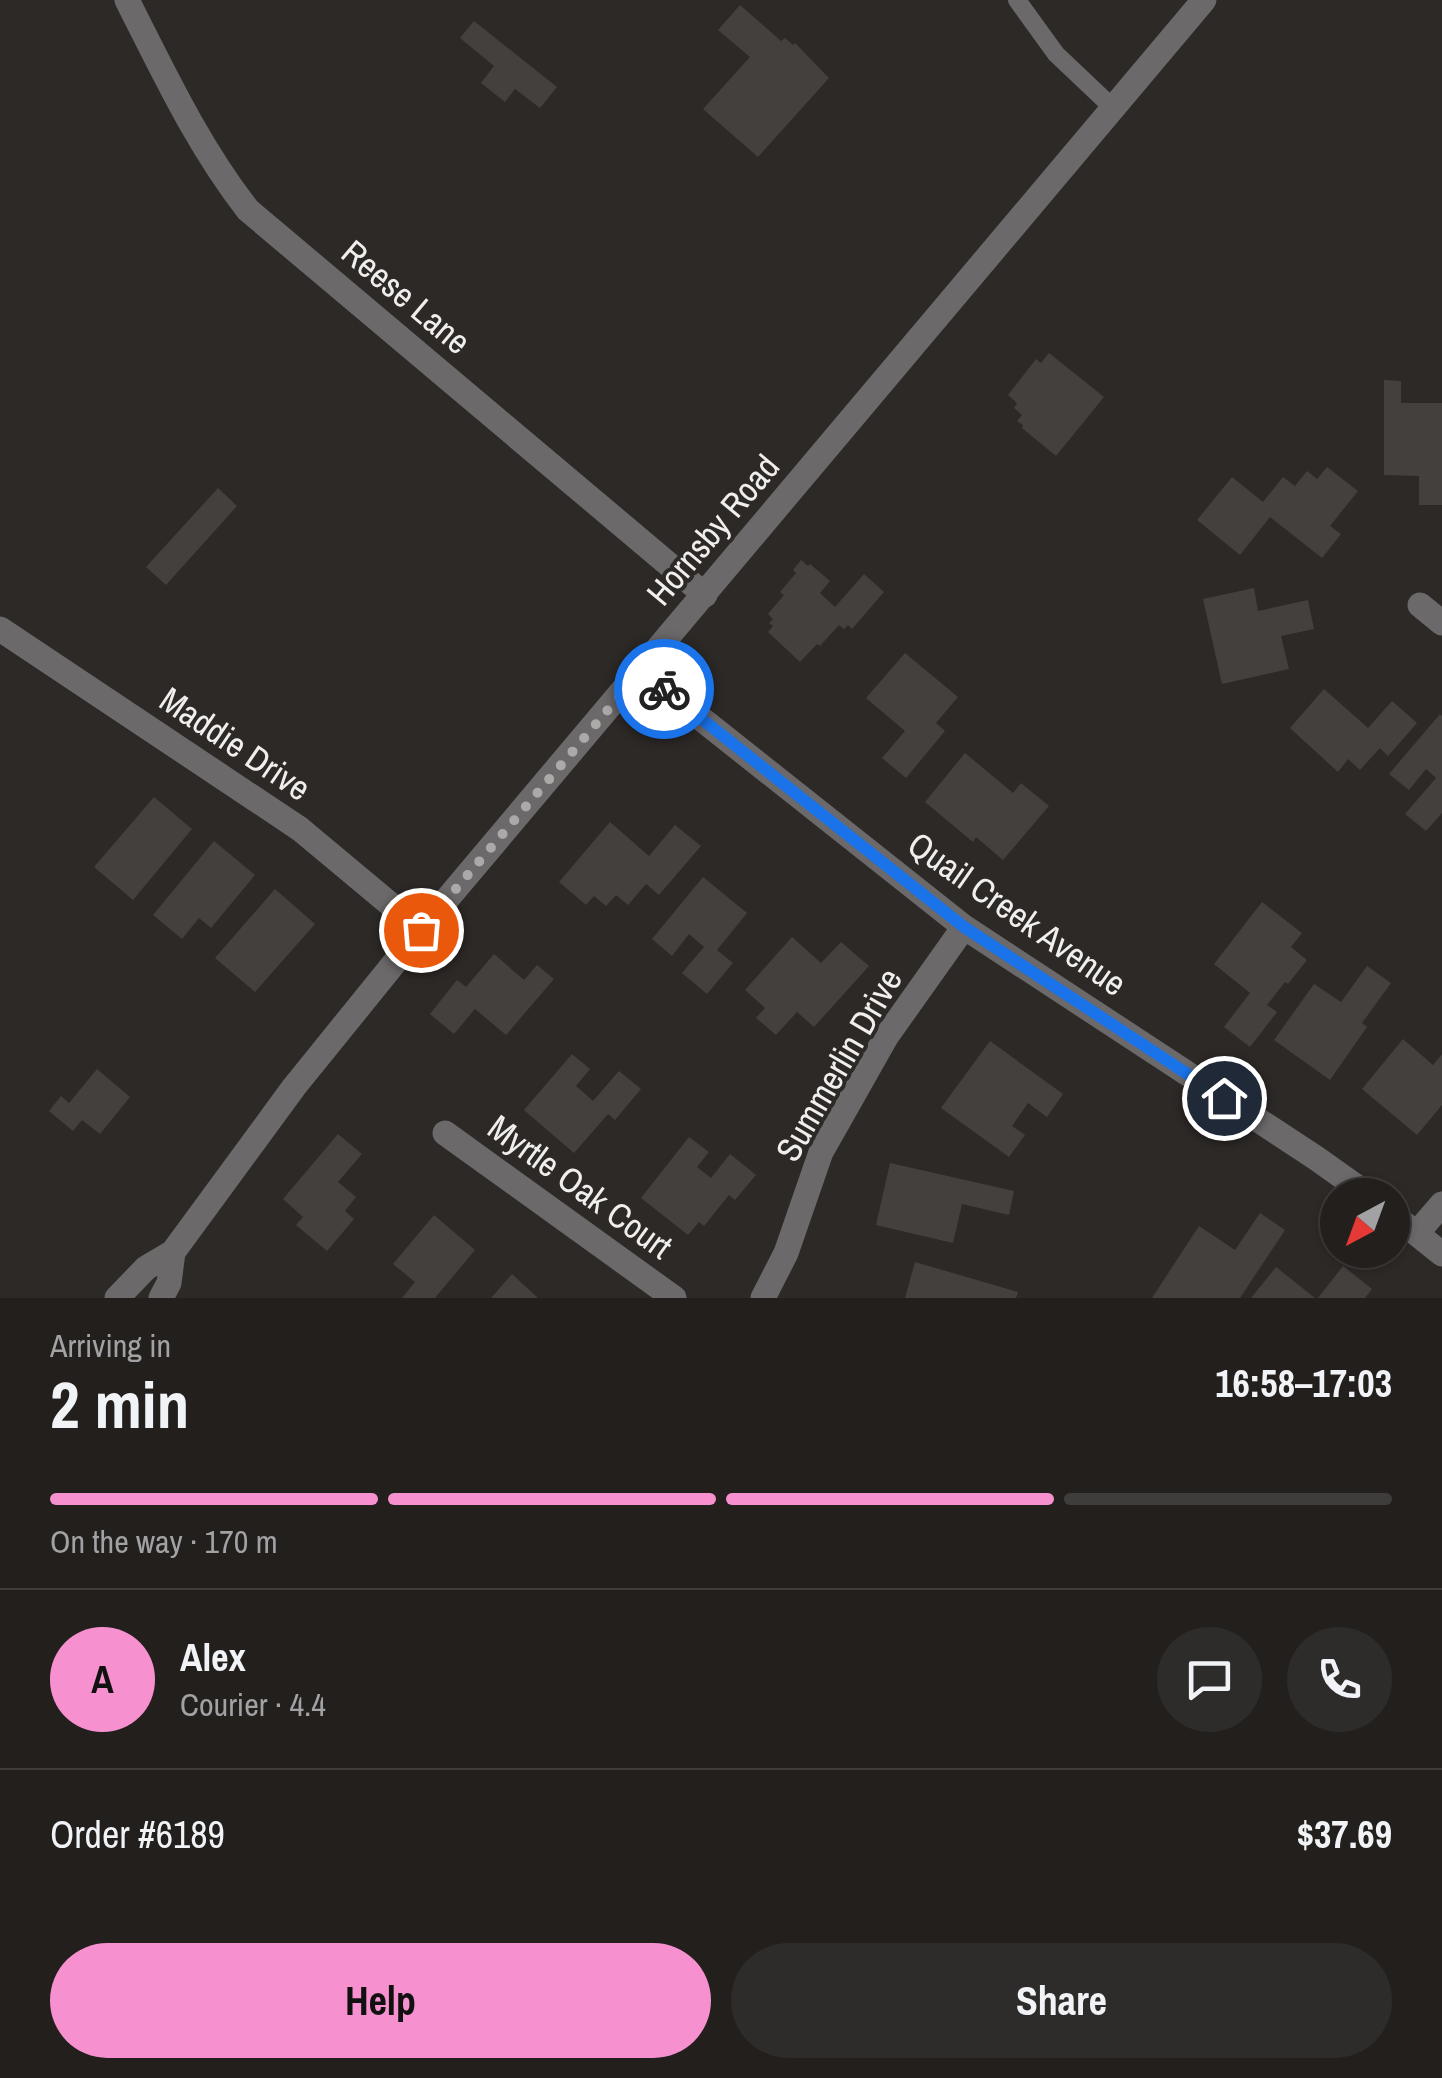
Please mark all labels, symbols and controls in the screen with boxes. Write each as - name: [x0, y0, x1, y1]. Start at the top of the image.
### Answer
- street label: Reese Lane: [332, 229, 481, 364]
- street label: Hornsby Road: [636, 444, 790, 615]
- courier: [614, 639, 714, 739]
- icon: bike: [637, 662, 692, 717]
- street label: Maddie Drive: [151, 676, 320, 811]
- street label: Quail Creek Avenue: [899, 821, 1136, 1006]
- pin: [379, 888, 464, 973]
- icon: bag: [394, 903, 449, 958]
- street label: Summerlin Drive: [764, 960, 913, 1170]
- pin: [1182, 1056, 1267, 1141]
- icon: home: [1197, 1071, 1252, 1126]
- street label: Myrtle Oak Court: [479, 1104, 682, 1269]
- north arrow: [1320, 1178, 1410, 1268]
- map controls: [1320, 1178, 1410, 1268]
- text: Arriving in: [50, 1324, 171, 1367]
- text: 16:58–17:03: [1215, 1358, 1392, 1409]
- text: 2 min: [50, 1361, 189, 1448]
- text: On the way · 170 m: [50, 1520, 278, 1563]
- button: chat: [1157, 1627, 1262, 1732]
- button: phone: [1287, 1627, 1392, 1732]
- text: Alex: [180, 1632, 246, 1683]
- text: A: [91, 1654, 114, 1705]
- text: Courier · 4.4: [180, 1683, 326, 1726]
- text: Order #6189: [50, 1809, 225, 1860]
- text: $37.69: [1297, 1809, 1392, 1860]
- button: Help: [50, 1943, 711, 2058]
- button: Share: [731, 1943, 1392, 2058]

